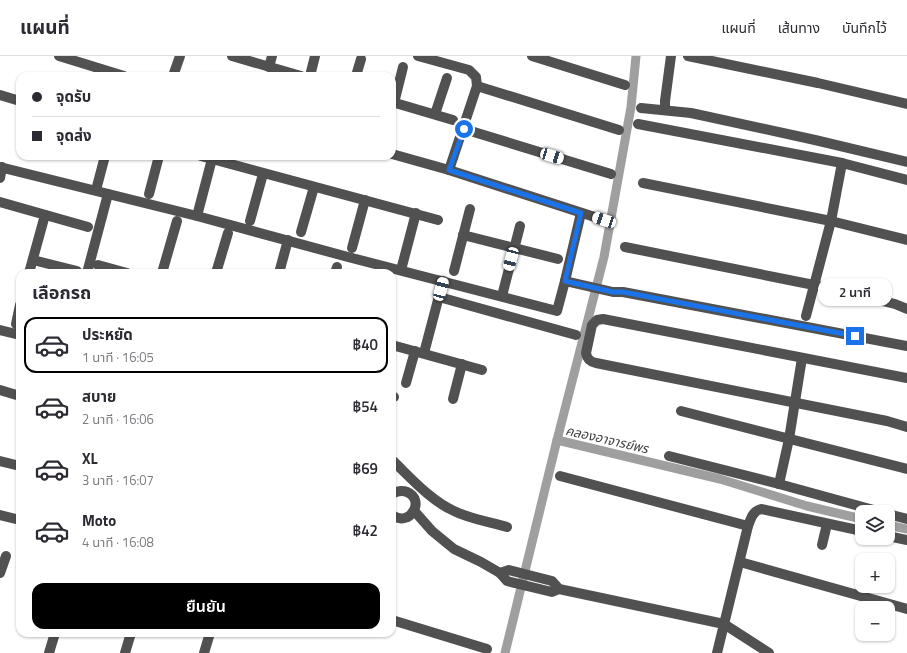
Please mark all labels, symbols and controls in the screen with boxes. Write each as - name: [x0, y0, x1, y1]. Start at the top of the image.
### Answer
- text: แผนที่: [20, 12, 70, 41]
- text: แผนที่: [722, 17, 756, 38]
- text: เส้นทาง: [778, 17, 820, 38]
- text: บันทึกไว้: [842, 17, 887, 38]
- text: จุดรับ: [56, 85, 91, 108]
- route start: [455, 120, 473, 138]
- text: จุดส่ง: [56, 124, 92, 147]
- car: [539, 147, 565, 165]
- car: [591, 211, 617, 229]
- car: [502, 246, 520, 272]
- car: [432, 276, 450, 302]
- callout: 2 นาที: [818, 278, 892, 306]
- text: เลือกรถ: [32, 279, 91, 306]
- text: 2 นาที: [839, 282, 871, 302]
- text: ประหยัด: [82, 323, 133, 346]
- icon: car: [34, 327, 70, 363]
- route end: [846, 327, 864, 345]
- text: ฿40: [352, 333, 378, 356]
- text: 1 นาที · 16:05: [82, 347, 154, 367]
- text: สบาย: [82, 385, 116, 408]
- icon: car: [34, 389, 70, 425]
- text: ฿54: [352, 395, 378, 418]
- text: 2 นาที · 16:06: [82, 409, 154, 429]
- water label: คลองอาจารย์พร: [564, 420, 652, 459]
- text: XL: [82, 447, 98, 470]
- icon: car: [34, 451, 70, 487]
- text: ฿69: [352, 457, 378, 480]
- text: 3 นาที · 16:07: [82, 470, 154, 490]
- map controls: [855, 505, 895, 641]
- button: layers: [855, 505, 895, 545]
- text: Moto: [82, 509, 116, 532]
- icon: car: [34, 513, 70, 549]
- text: ฿42: [352, 519, 378, 542]
- text: 4 นาที · 16:08: [82, 532, 154, 552]
- button: +: [855, 553, 895, 593]
- button: ยืนยัน: [32, 583, 380, 629]
- button: −: [855, 601, 895, 641]

